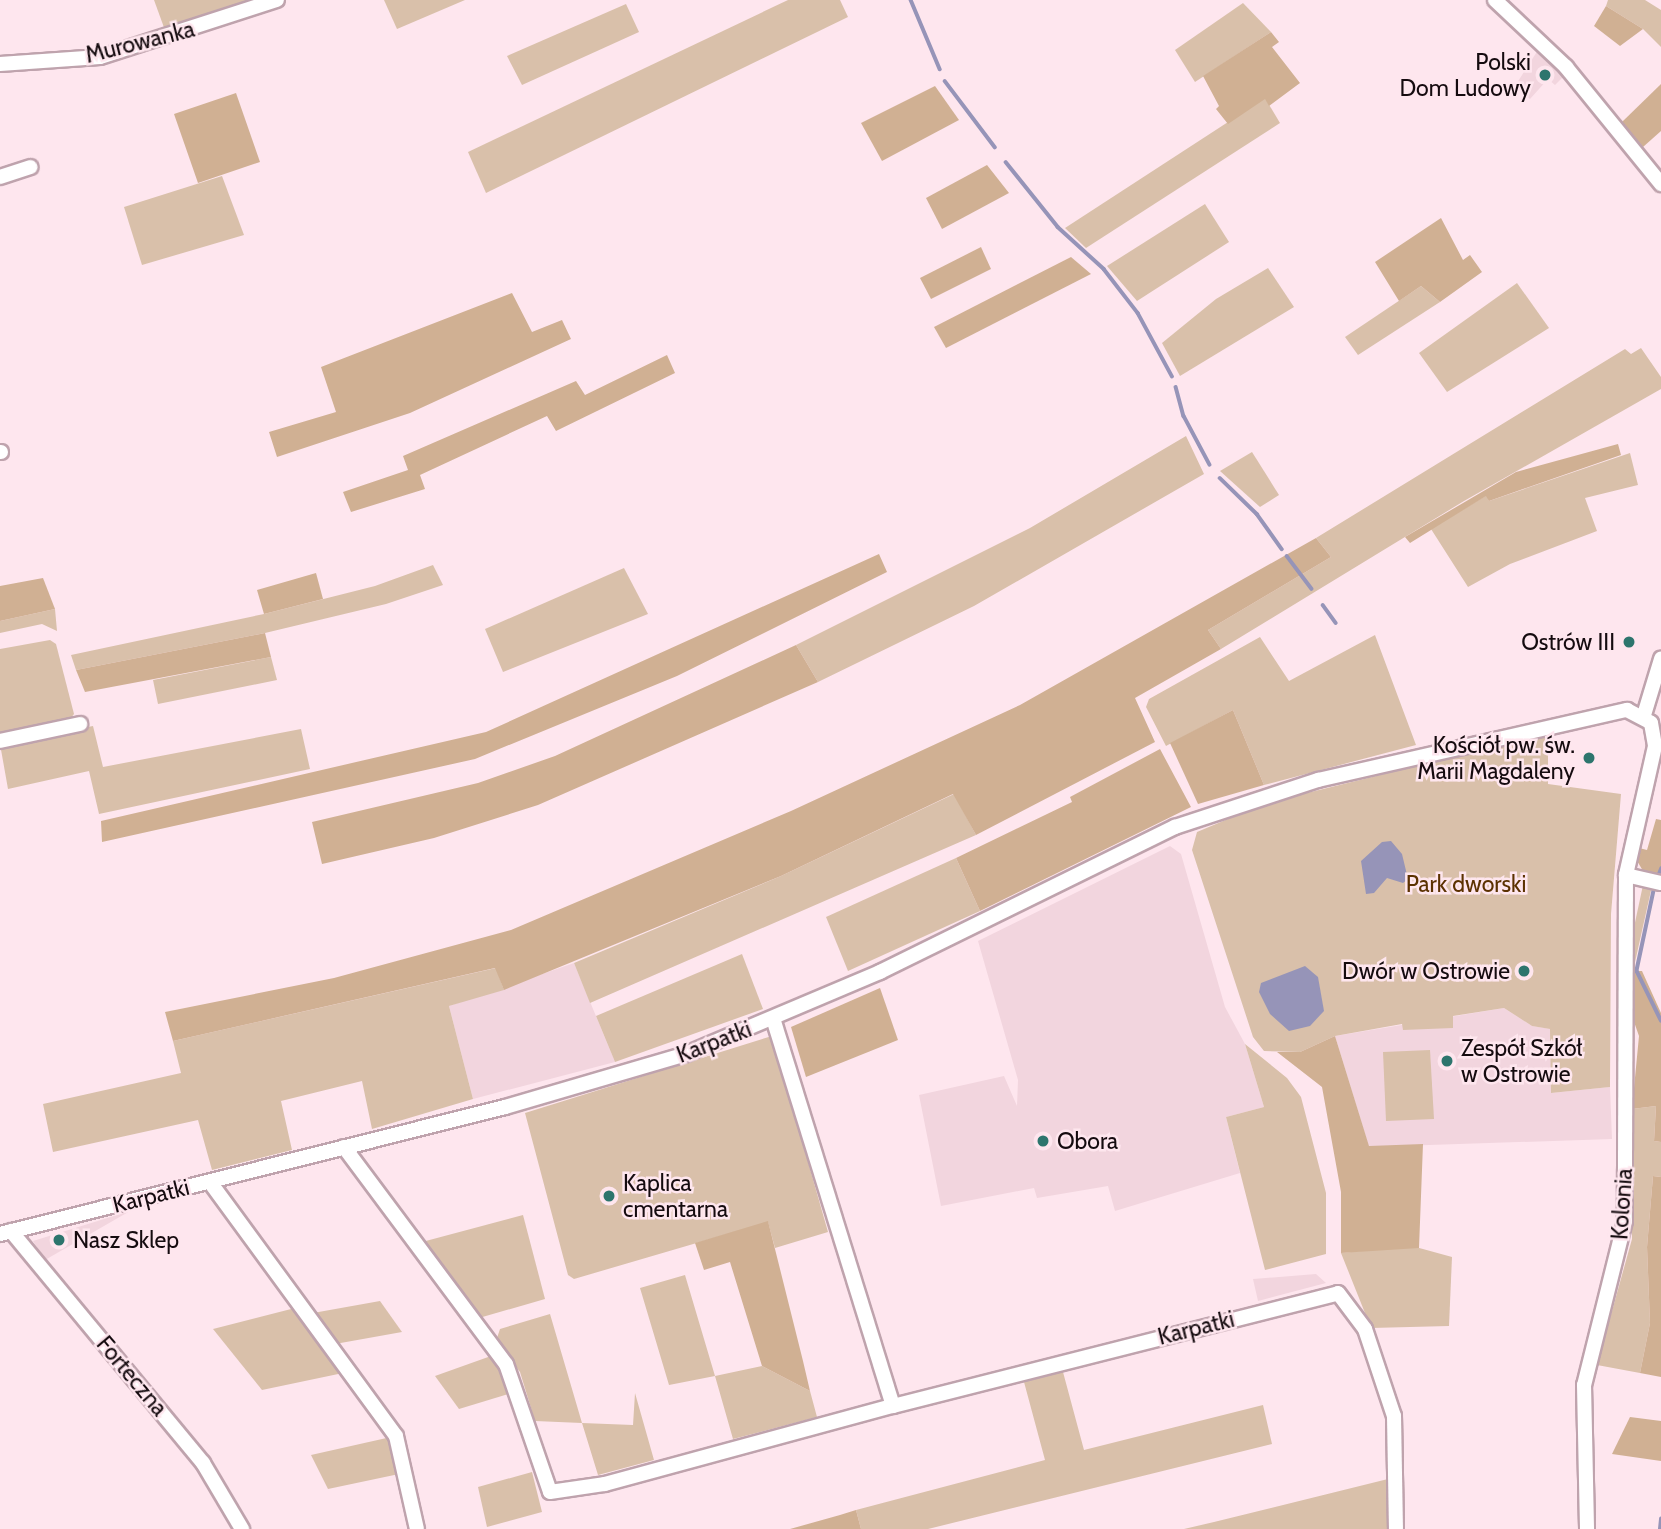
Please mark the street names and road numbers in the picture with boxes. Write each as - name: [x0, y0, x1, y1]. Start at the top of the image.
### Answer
- street label: Murowanka: [82, 15, 198, 69]
- street label: Karpatki: [673, 1015, 755, 1069]
- street label: Kolonia: [1606, 1167, 1638, 1241]
- street label: Karpatki: [110, 1173, 192, 1219]
- street label: Karpatki: [1155, 1305, 1237, 1351]
- street label: Forteczna: [91, 1331, 173, 1421]

